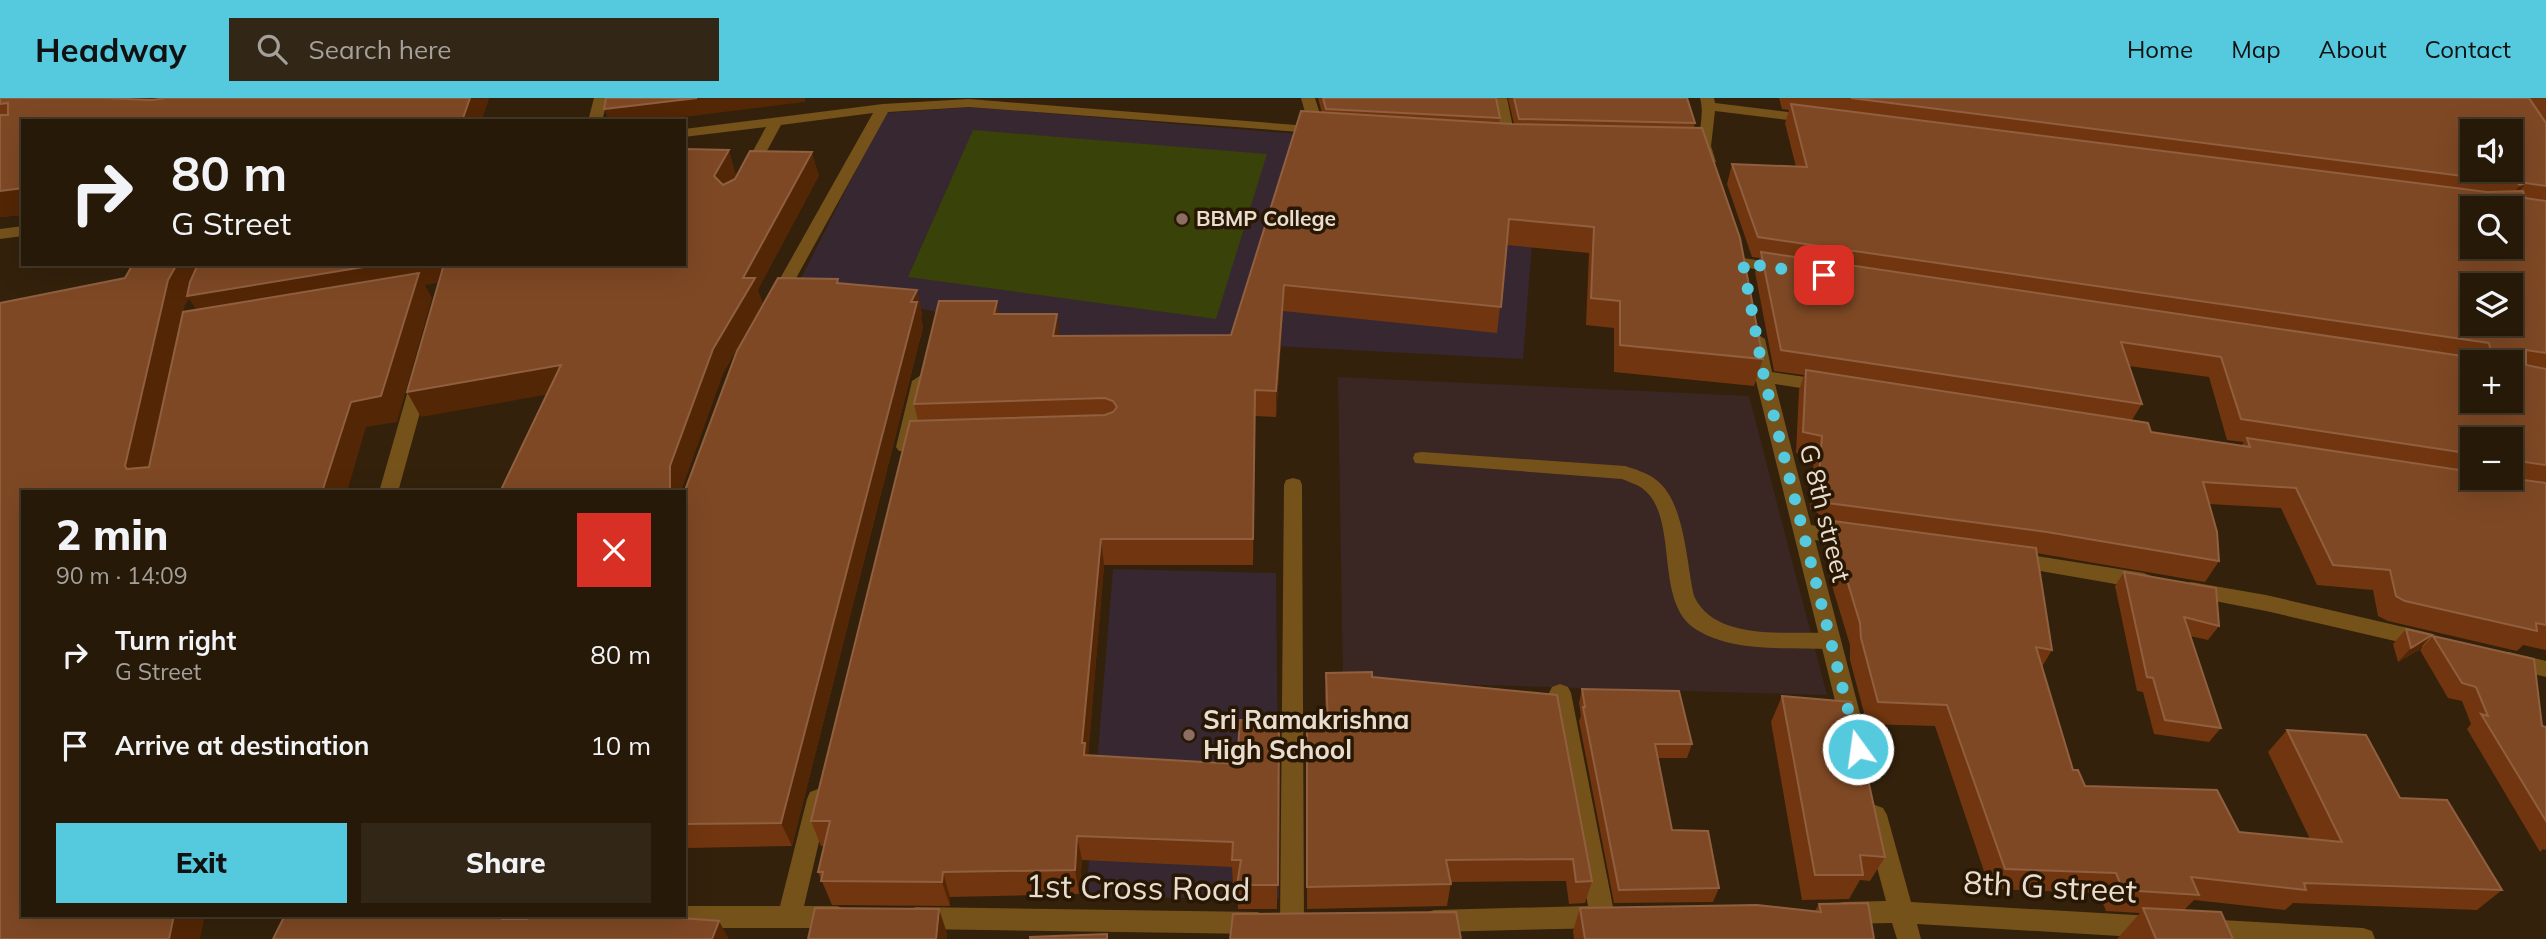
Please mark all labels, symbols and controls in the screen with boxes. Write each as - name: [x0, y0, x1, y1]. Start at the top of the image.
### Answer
- search box: [229, 18, 719, 81]
- text: Headway: [35, 29, 187, 70]
- icon: search: [253, 30, 291, 68]
- text: Search here: [309, 33, 451, 66]
- text: Home: [2127, 34, 2193, 64]
- text: Map: [2231, 34, 2281, 64]
- text: About: [2319, 34, 2387, 64]
- text: Contact: [2425, 34, 2511, 64]
- map controls: [2460, 119, 2523, 490]
- button: sound: [2460, 119, 2523, 182]
- text: 80 m: [171, 142, 287, 203]
- icon: right: [56, 147, 147, 238]
- button: search: [2460, 196, 2523, 259]
- text: G Street: [171, 203, 291, 243]
- place label: BBMP College: [1196, 205, 1336, 231]
- marker: BBMP College: [1174, 211, 1190, 227]
- pin: [1794, 245, 1854, 305]
- icon: arrive: [1805, 256, 1843, 294]
- button: layers: [2460, 273, 2523, 336]
- button: +: [2460, 350, 2523, 413]
- button: −: [2460, 427, 2523, 490]
- street label: G 8th street: [1792, 440, 1859, 585]
- text: 2 min: [56, 508, 169, 561]
- button: close: [577, 513, 651, 587]
- text: 90 m · 14:09: [56, 561, 188, 590]
- text: Turn right: [115, 624, 236, 657]
- icon: right: [56, 636, 94, 674]
- text: 80 m: [590, 638, 651, 671]
- text: G Street: [115, 657, 201, 686]
- place label: Sri Ramakrishna High School: [1203, 703, 1410, 766]
- position arrow: [1821, 712, 1895, 786]
- icon: arrive: [56, 727, 94, 765]
- marker: Sri Ramakrishna High School: [1181, 727, 1197, 743]
- text: Arrive at destination: [115, 729, 370, 762]
- text: 10 m: [590, 729, 651, 762]
- button: Exit: [56, 823, 347, 903]
- button: Share: [361, 823, 651, 903]
- street label: 8th G street: [1962, 861, 2138, 911]
- street label: 1st Cross Road: [1025, 865, 1251, 909]

